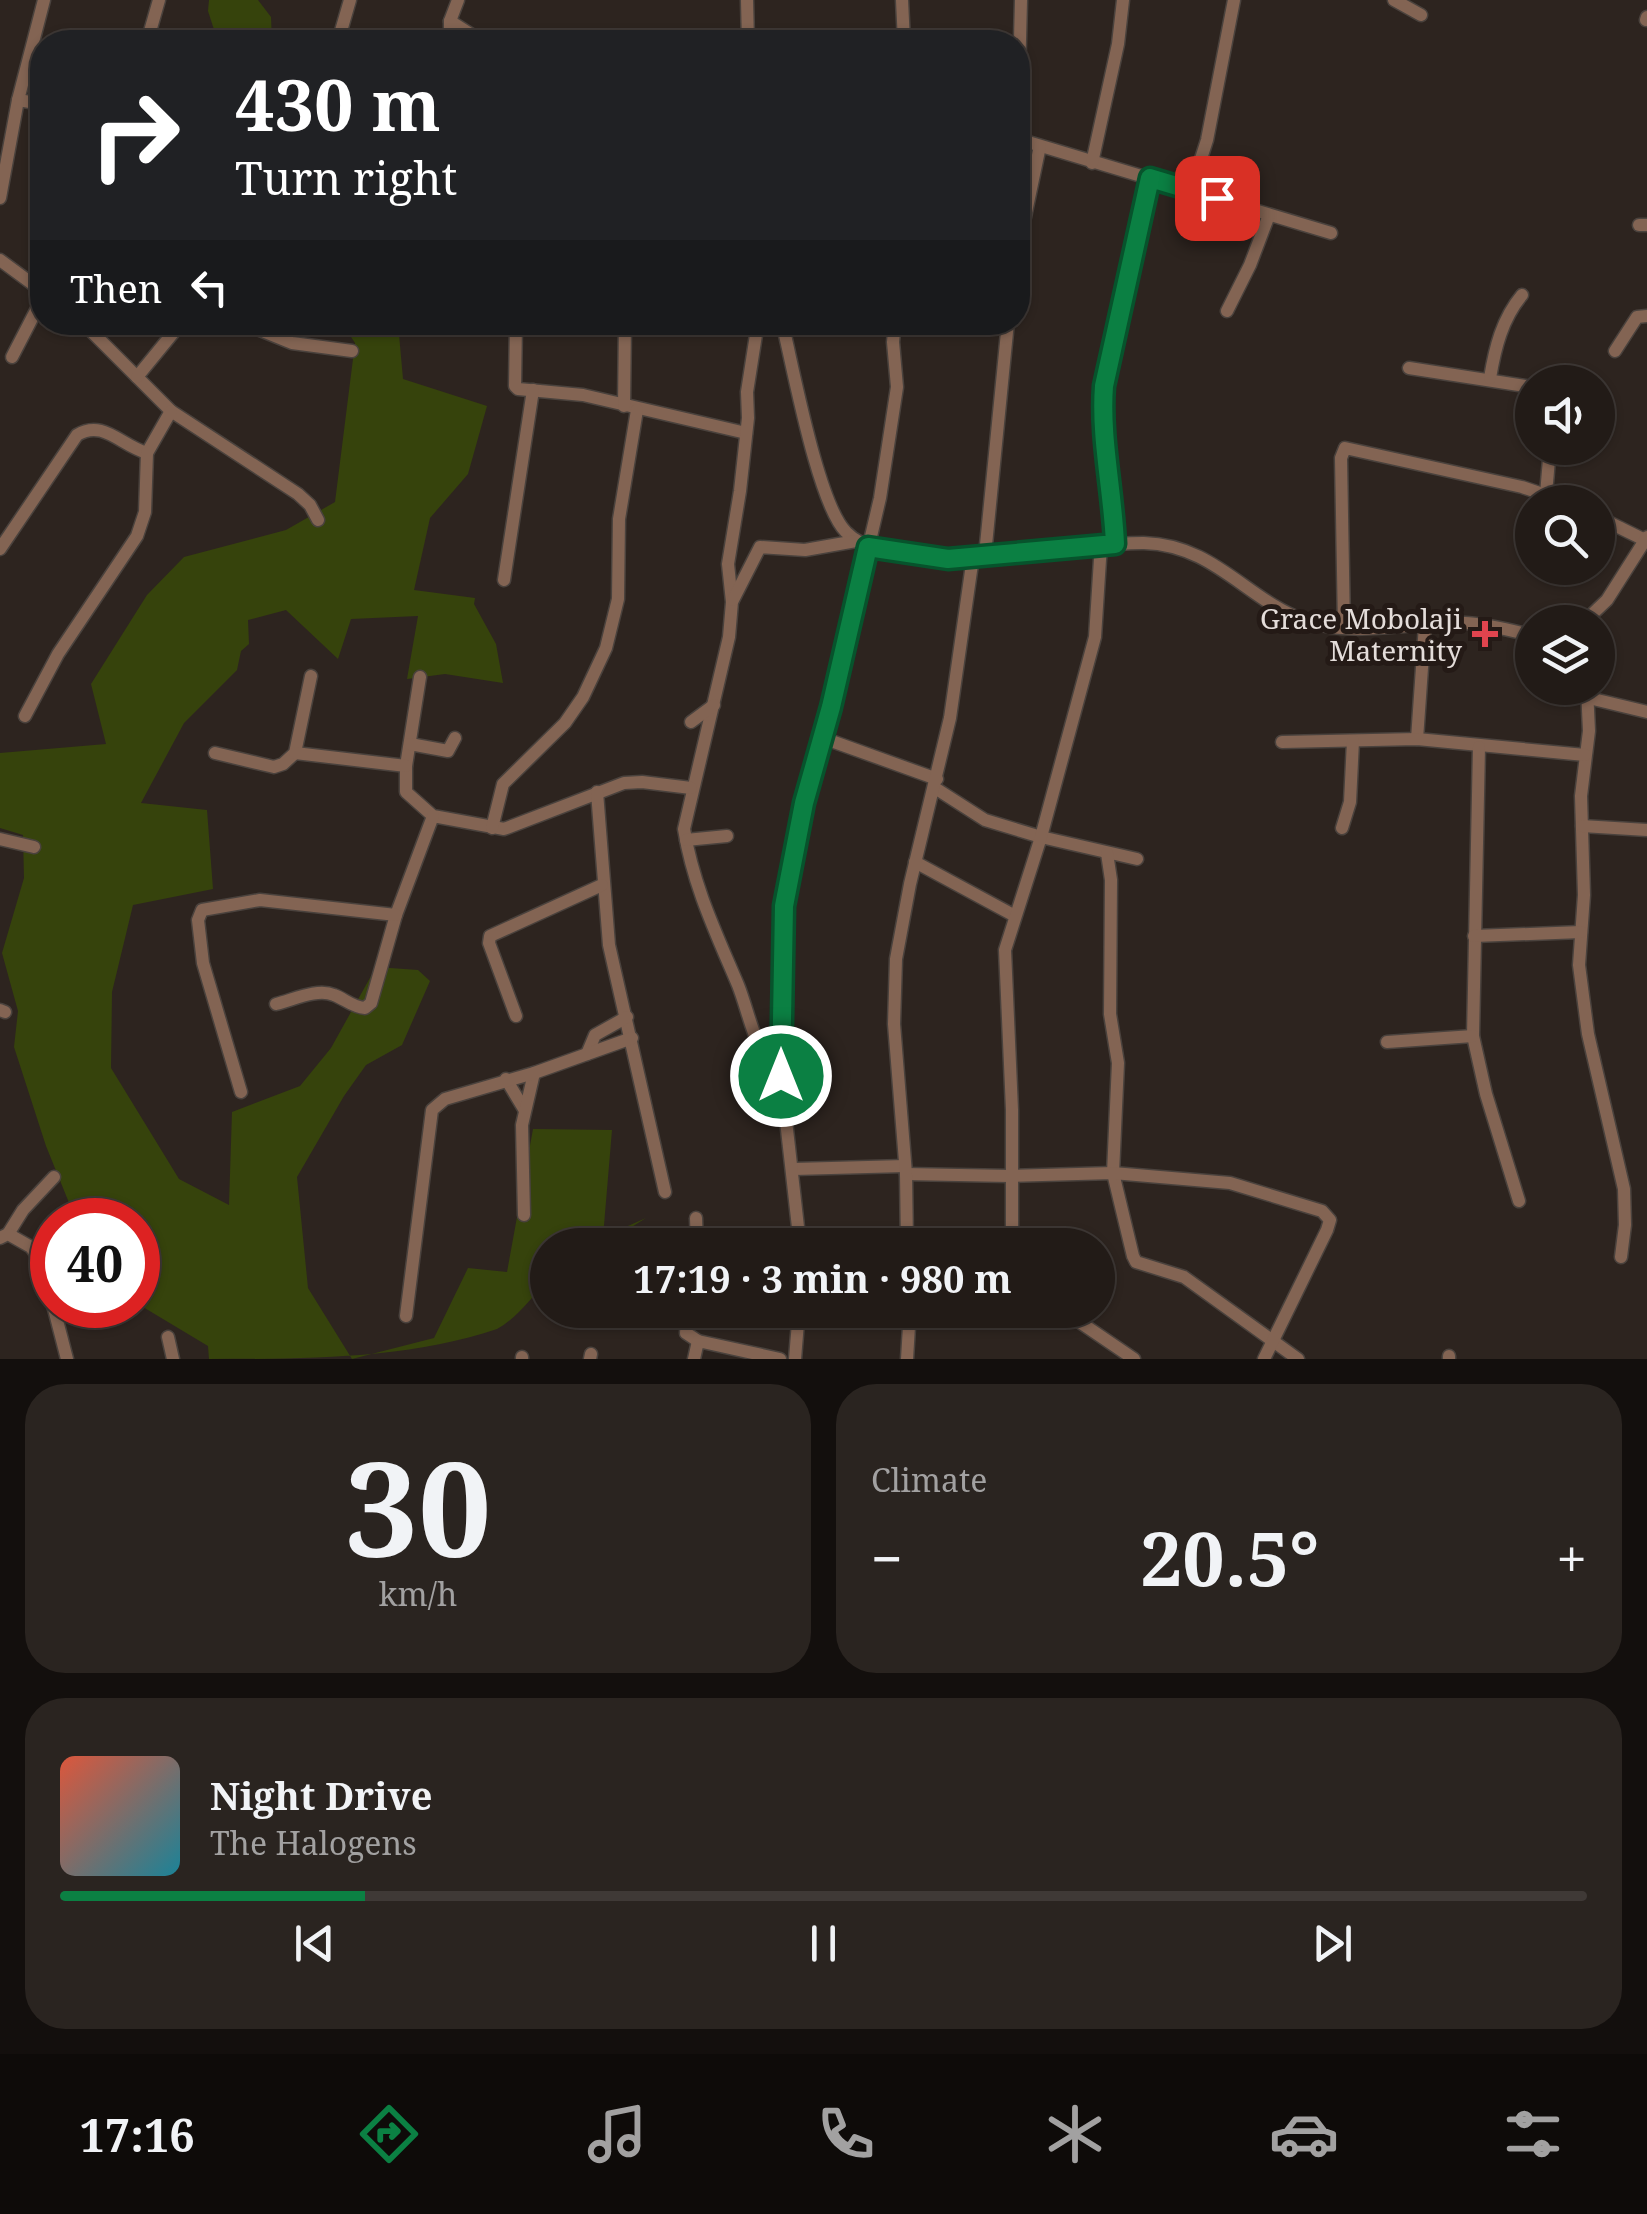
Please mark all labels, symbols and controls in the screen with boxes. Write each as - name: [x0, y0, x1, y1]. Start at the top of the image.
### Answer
- text: 430 m: [235, 56, 441, 152]
- icon: right: [70, 70, 200, 200]
- text: Turn right: [235, 147, 457, 208]
- pin: [1175, 156, 1260, 241]
- icon: arrive: [1190, 171, 1245, 226]
- icon: left: [182, 260, 237, 315]
- text: Then: [70, 262, 162, 314]
- map controls: [1515, 365, 1615, 705]
- button: sound: [1515, 365, 1615, 465]
- button: search: [1515, 485, 1615, 585]
- place label: Grace Mobolaji Maternity: [1260, 599, 1462, 669]
- button: layers: [1515, 605, 1615, 705]
- marker: Grace Mobolaji Maternity: [1472, 621, 1498, 647]
- position arrow: [729, 1024, 833, 1128]
- speed limit sign: 40: [30, 1198, 160, 1328]
- text: 17:19 · 3 min · 980 m: [633, 1252, 1012, 1304]
- text: 30: [345, 1418, 491, 1595]
- text: Climate: [871, 1458, 987, 1501]
- text: 20.5°: [1140, 1506, 1319, 1608]
- text: −: [871, 1520, 903, 1595]
- text: +: [1556, 1520, 1587, 1595]
- text: km/h: [379, 1572, 457, 1615]
- text: Night Drive: [210, 1769, 432, 1821]
- text: The Halogens: [210, 1821, 417, 1864]
- icon: previous: [287, 1916, 342, 1971]
- icon: pause: [796, 1916, 851, 1971]
- icon: next: [1305, 1916, 1360, 1971]
- icon: directions: [354, 2099, 424, 2169]
- icon: music: [582, 2099, 652, 2169]
- icon: phone: [811, 2099, 881, 2169]
- icon: climate: [1040, 2099, 1110, 2169]
- icon: car: [1269, 2099, 1339, 2169]
- icon: filters: [1498, 2099, 1568, 2169]
- text: 17:16: [79, 2104, 195, 2165]

